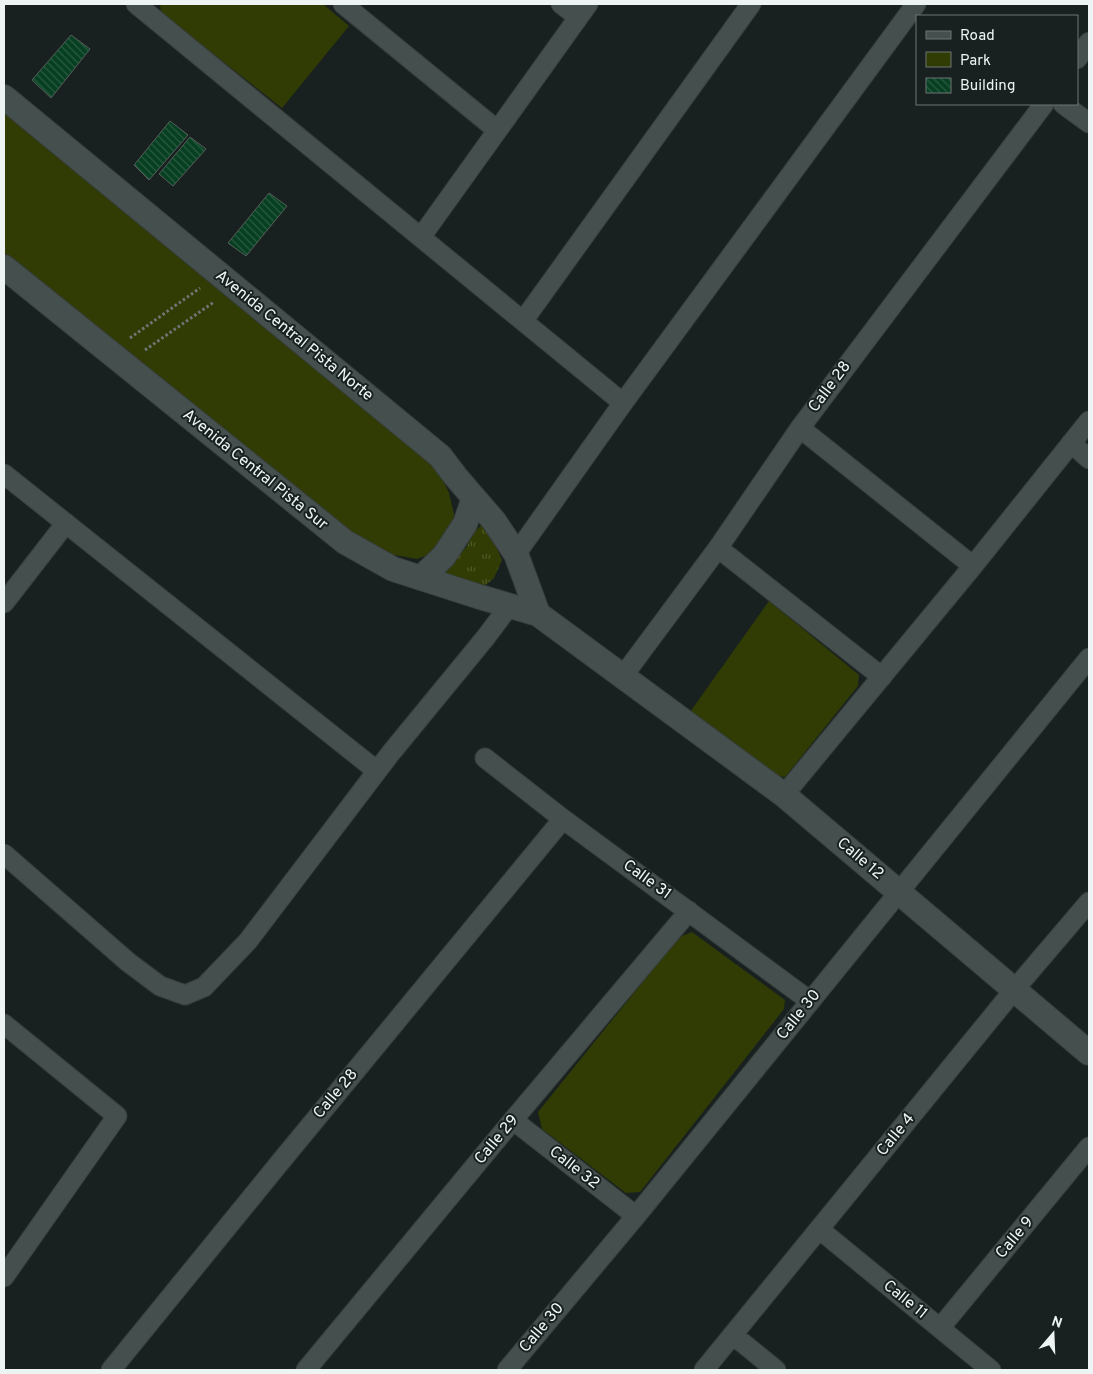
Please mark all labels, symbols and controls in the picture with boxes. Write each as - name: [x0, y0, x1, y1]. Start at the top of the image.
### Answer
- legend: [916, 15, 1078, 105]
- text: Road: [960, 27, 995, 46]
- text: Park: [960, 52, 991, 71]
- text: Building: [960, 77, 1015, 96]
- street label: Avenida Central Pista Norte: [211, 266, 377, 406]
- street label: Calle 28: [804, 357, 856, 417]
- street label: Avenida Central Pista Sur: [178, 405, 332, 535]
- street label: Calle 12: [832, 834, 888, 884]
- street label: Calle 31: [619, 856, 675, 904]
- street label: Calle 30: [773, 986, 825, 1044]
- street label: Calle 28: [309, 1065, 363, 1123]
- street label: Calle 4: [873, 1109, 919, 1161]
- street label: Calle 29: [470, 1111, 524, 1169]
- street label: Calle 32: [545, 1142, 603, 1194]
- street label: Calle 9: [992, 1213, 1038, 1263]
- street label: Calle 11: [879, 1276, 931, 1324]
- street label: Calle 30: [515, 1299, 569, 1357]
- north arrow: [1028, 1309, 1078, 1359]
- text: N: [1049, 1313, 1064, 1333]

